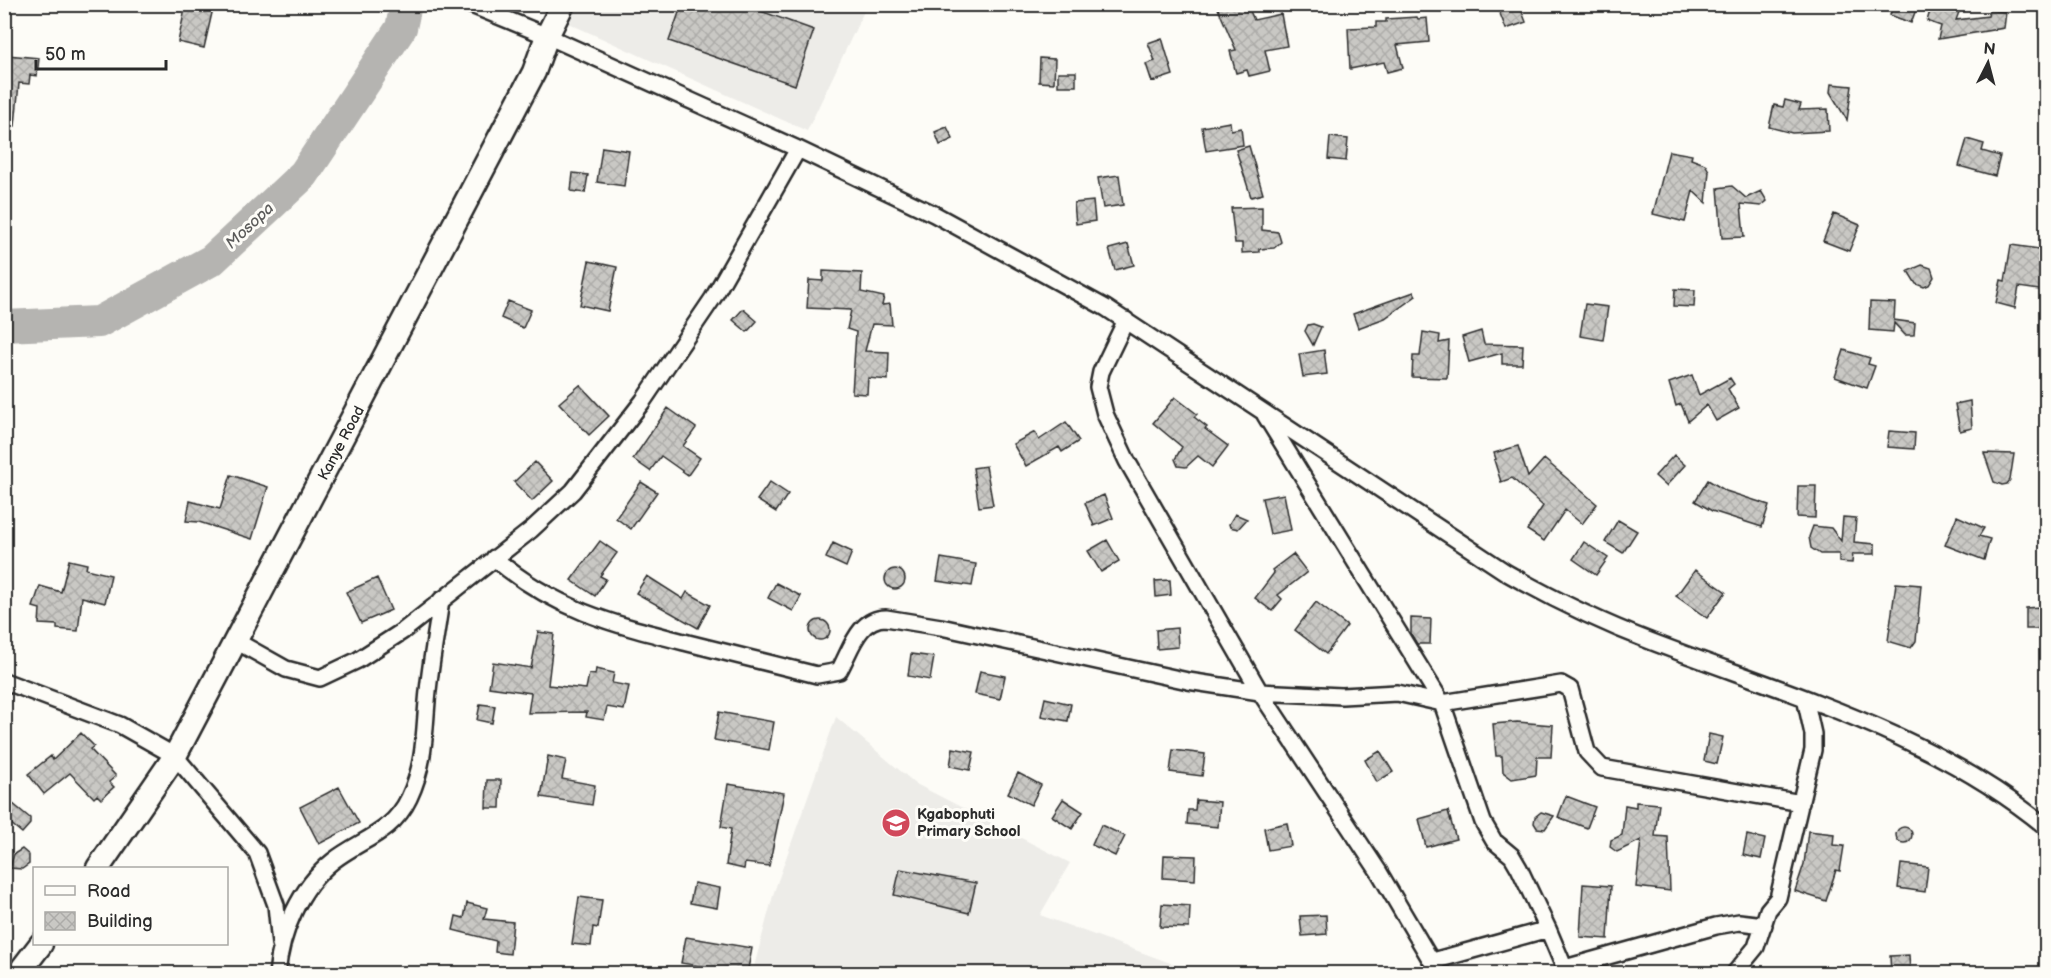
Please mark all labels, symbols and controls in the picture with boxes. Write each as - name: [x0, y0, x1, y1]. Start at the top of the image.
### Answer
- scale bar: [36, 33, 166, 71]
- north arrow: [1958, 33, 2018, 93]
- text: N: [1982, 39, 1996, 60]
- text: 50 m: [45, 44, 86, 65]
- water label: Mosopa: [222, 199, 278, 253]
- street label: Kanye Road: [314, 403, 369, 484]
- place label: Kgabophuti Primary School: [917, 805, 1021, 841]
- school or university icon: Kgabophuti Primary School: [880, 807, 912, 839]
- legend: [33, 867, 228, 945]
- text: Road: [87, 881, 131, 902]
- text: Building: [87, 911, 153, 932]

